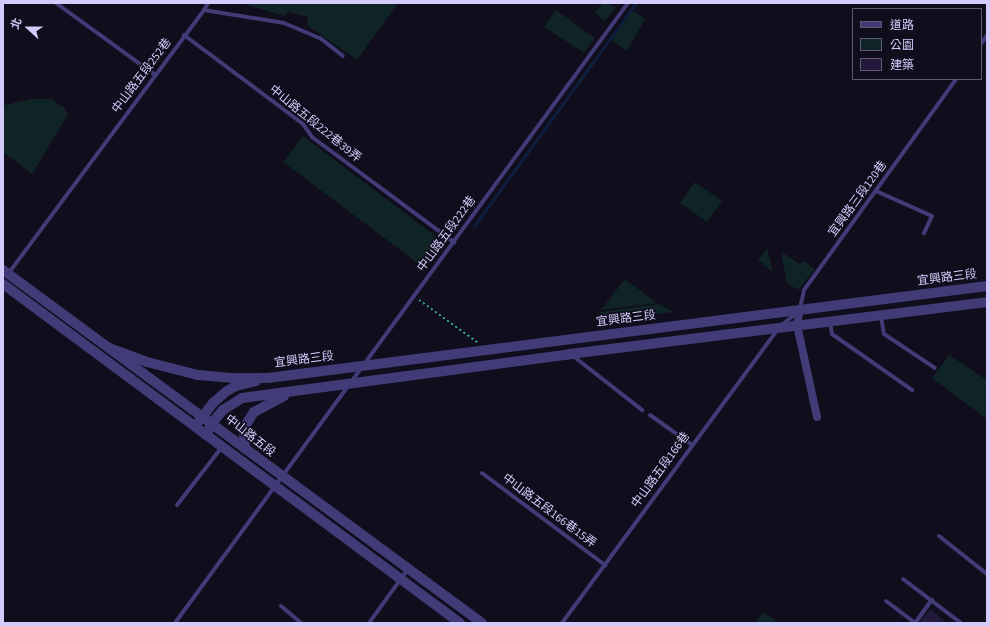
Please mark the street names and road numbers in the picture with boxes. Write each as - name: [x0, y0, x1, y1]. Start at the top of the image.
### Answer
- street label: 中山路五段252巷: [109, 36, 175, 116]
- street label: 中山路五段222巷39弄: [266, 83, 364, 165]
- street label: 宜興路三段120巷: [826, 158, 890, 240]
- street label: 中山路五段222巷: [415, 193, 479, 275]
- street label: 宜興路三段: [916, 267, 978, 289]
- street label: 宜興路三段: [595, 308, 657, 330]
- street label: 宜興路三段: [273, 349, 335, 371]
- street label: 中山路五段: [222, 412, 278, 460]
- street label: 中山路五段166巷: [629, 429, 693, 511]
- street label: 中山路五段166巷15弄: [499, 471, 599, 551]

